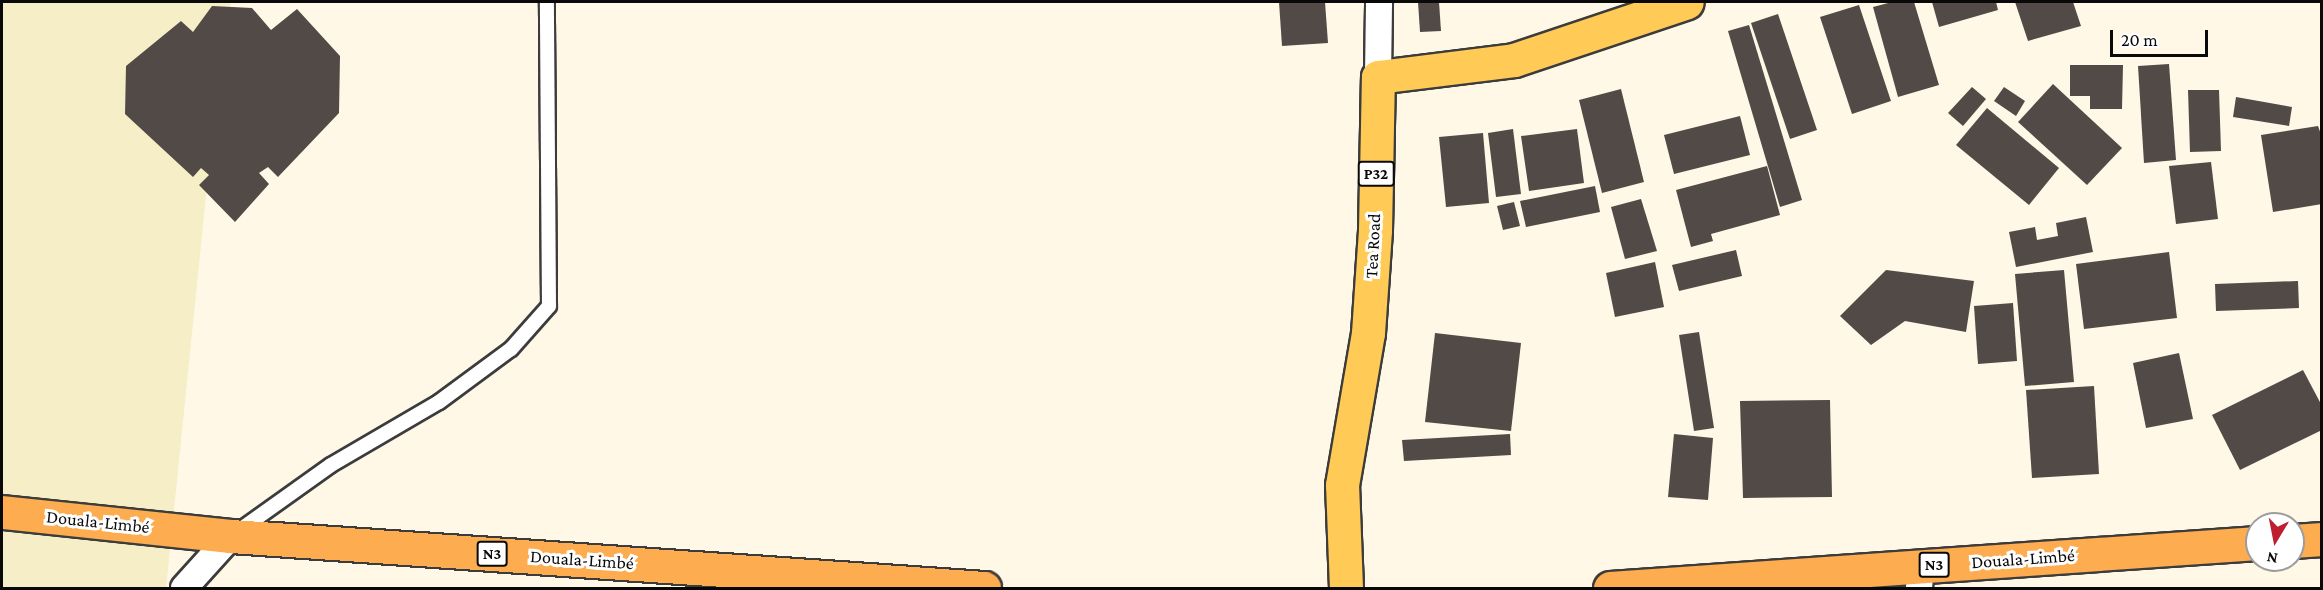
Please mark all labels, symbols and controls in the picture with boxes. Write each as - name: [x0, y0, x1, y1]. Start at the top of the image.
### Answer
- scale bar: [2113, 18, 2210, 56]
- text: 20 m: [2121, 30, 2158, 50]
- road number: P32: [1356, 161, 1396, 187]
- street label: Tea Road: [1361, 213, 1385, 279]
- street label: Douala-Limbé: [45, 506, 151, 538]
- north arrow: [2245, 512, 2305, 572]
- road number: N3: [476, 541, 508, 567]
- street label: Douala-Limbé: [1971, 545, 2075, 573]
- street label: Douala-Limbé: [530, 546, 634, 574]
- text: N: [2265, 549, 2279, 568]
- road number: N3: [1918, 552, 1950, 578]

